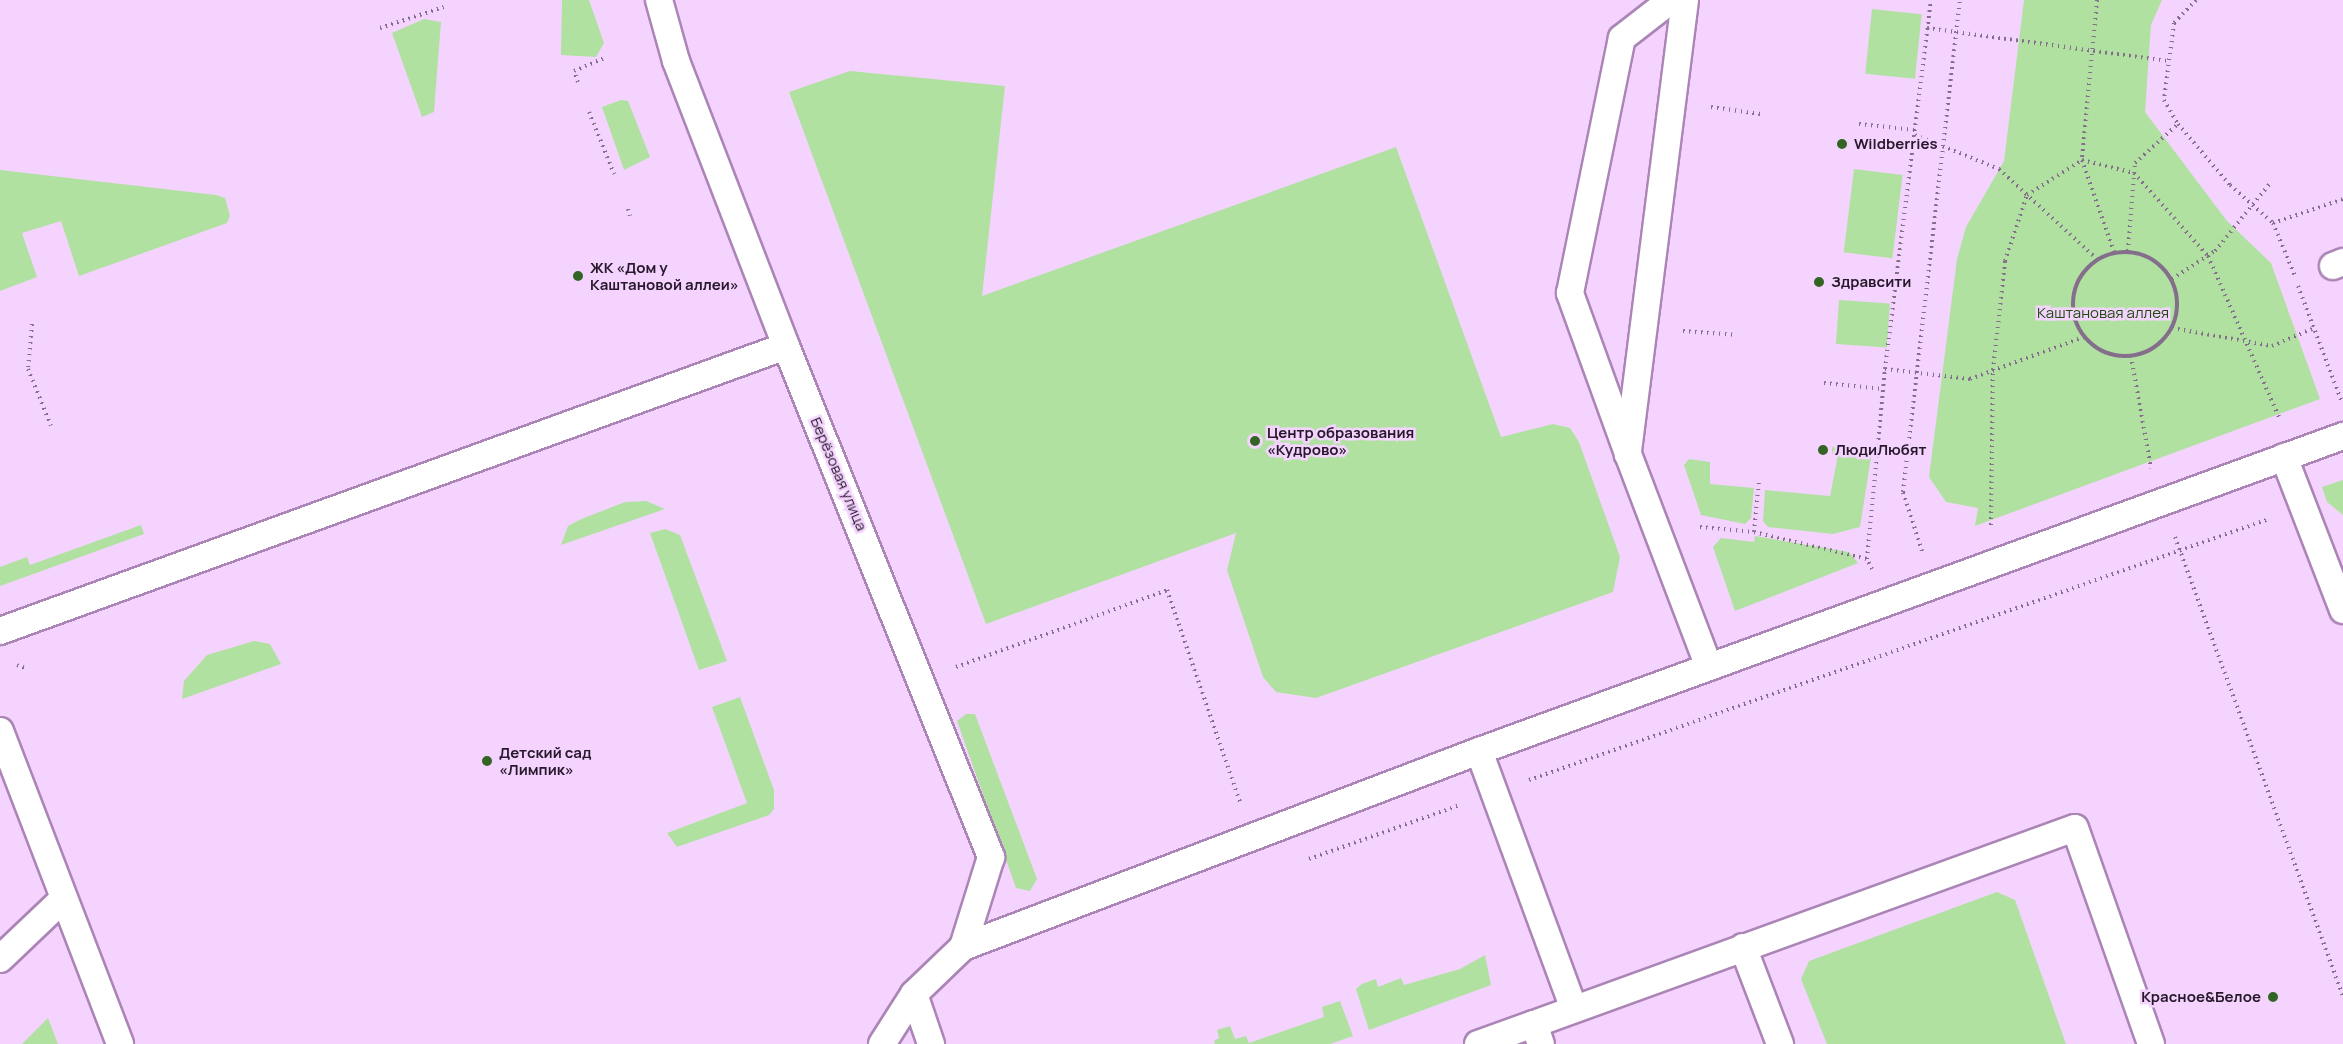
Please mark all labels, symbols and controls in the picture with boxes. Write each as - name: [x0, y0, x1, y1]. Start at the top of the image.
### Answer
- place label: Wildberries: [1854, 135, 1938, 153]
- marker: Wildberries: [1835, 137, 1849, 151]
- place label: ЖК «Дом у Каштановой аллеи»: [590, 258, 739, 293]
- marker: ЖК «Дом у Каштановой аллеи»: [571, 269, 585, 283]
- place label: Здравсити: [1831, 273, 1911, 291]
- marker: Здравсити: [1812, 275, 1826, 289]
- park label: Каштановая аллея: [2037, 304, 2169, 322]
- street label: Берёзовая улица: [807, 414, 871, 534]
- place label: Центр образования «Кудрово»: [1267, 423, 1414, 458]
- marker: Центр образования «Кудрово»: [1248, 434, 1262, 448]
- place label: ЛюдиЛюбят: [1835, 441, 1927, 459]
- marker: ЛюдиЛюбят: [1816, 443, 1830, 457]
- place label: Детский сад «Лимпик»: [499, 743, 591, 778]
- marker: Детский сад «Лимпик»: [480, 754, 494, 768]
- place label: Красное&Белое: [2141, 988, 2261, 1006]
- marker: Красное&Белое: [2266, 990, 2280, 1004]

